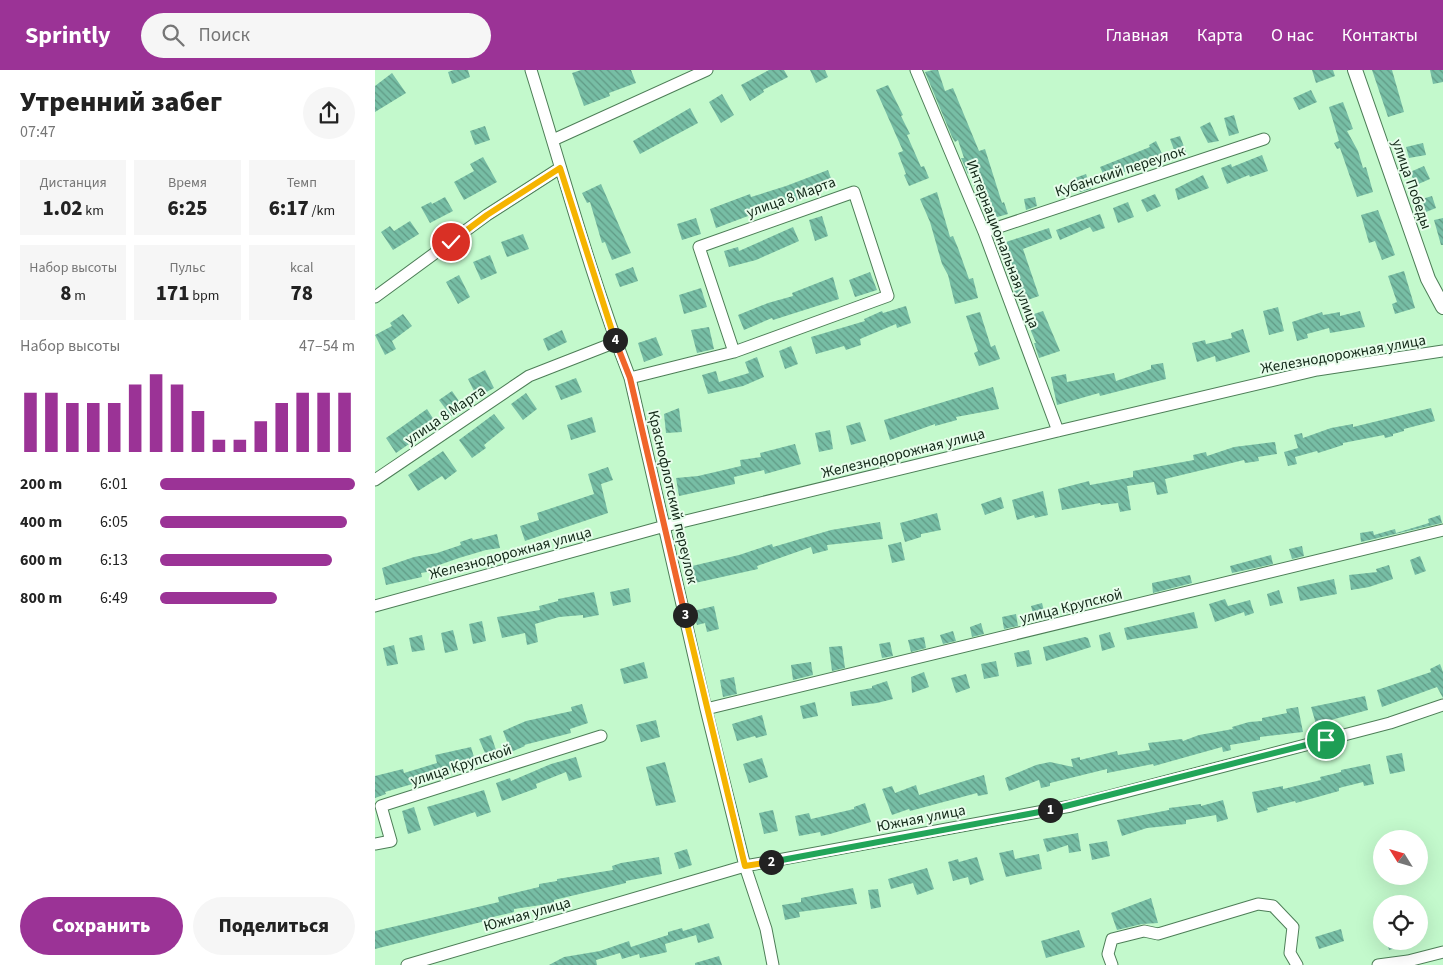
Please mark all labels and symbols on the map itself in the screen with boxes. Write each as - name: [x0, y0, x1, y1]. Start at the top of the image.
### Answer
- street label: улица Победы: [1386, 136, 1437, 232]
- street label: Кубанский переулок: [1052, 140, 1188, 202]
- street label: Интернациональная улица: [961, 157, 1044, 332]
- street label: улица 8 Марта: [744, 172, 839, 223]
- pin: [430, 221, 472, 263]
- pin: 4: [603, 328, 627, 352]
- street label: Железнодорожная улица: [1259, 330, 1427, 379]
- street label: улица 8 Марта: [401, 381, 490, 450]
- street label: Краснофлотский переулок: [642, 408, 703, 587]
- street label: Железнодорожная улица: [819, 423, 987, 484]
- street label: Железнодорожная улица: [427, 522, 594, 585]
- street label: улица Крупской: [1018, 584, 1125, 629]
- pin: 3: [673, 602, 697, 628]
- pin: [1305, 719, 1347, 761]
- street label: улица Крупской: [408, 739, 514, 792]
- pin: 1: [1037, 798, 1063, 822]
- street label: Южная улица: [875, 800, 967, 837]
- north arrow: [1373, 830, 1427, 885]
- pin: 2: [759, 850, 783, 874]
- street label: Южная улица: [481, 892, 573, 937]

